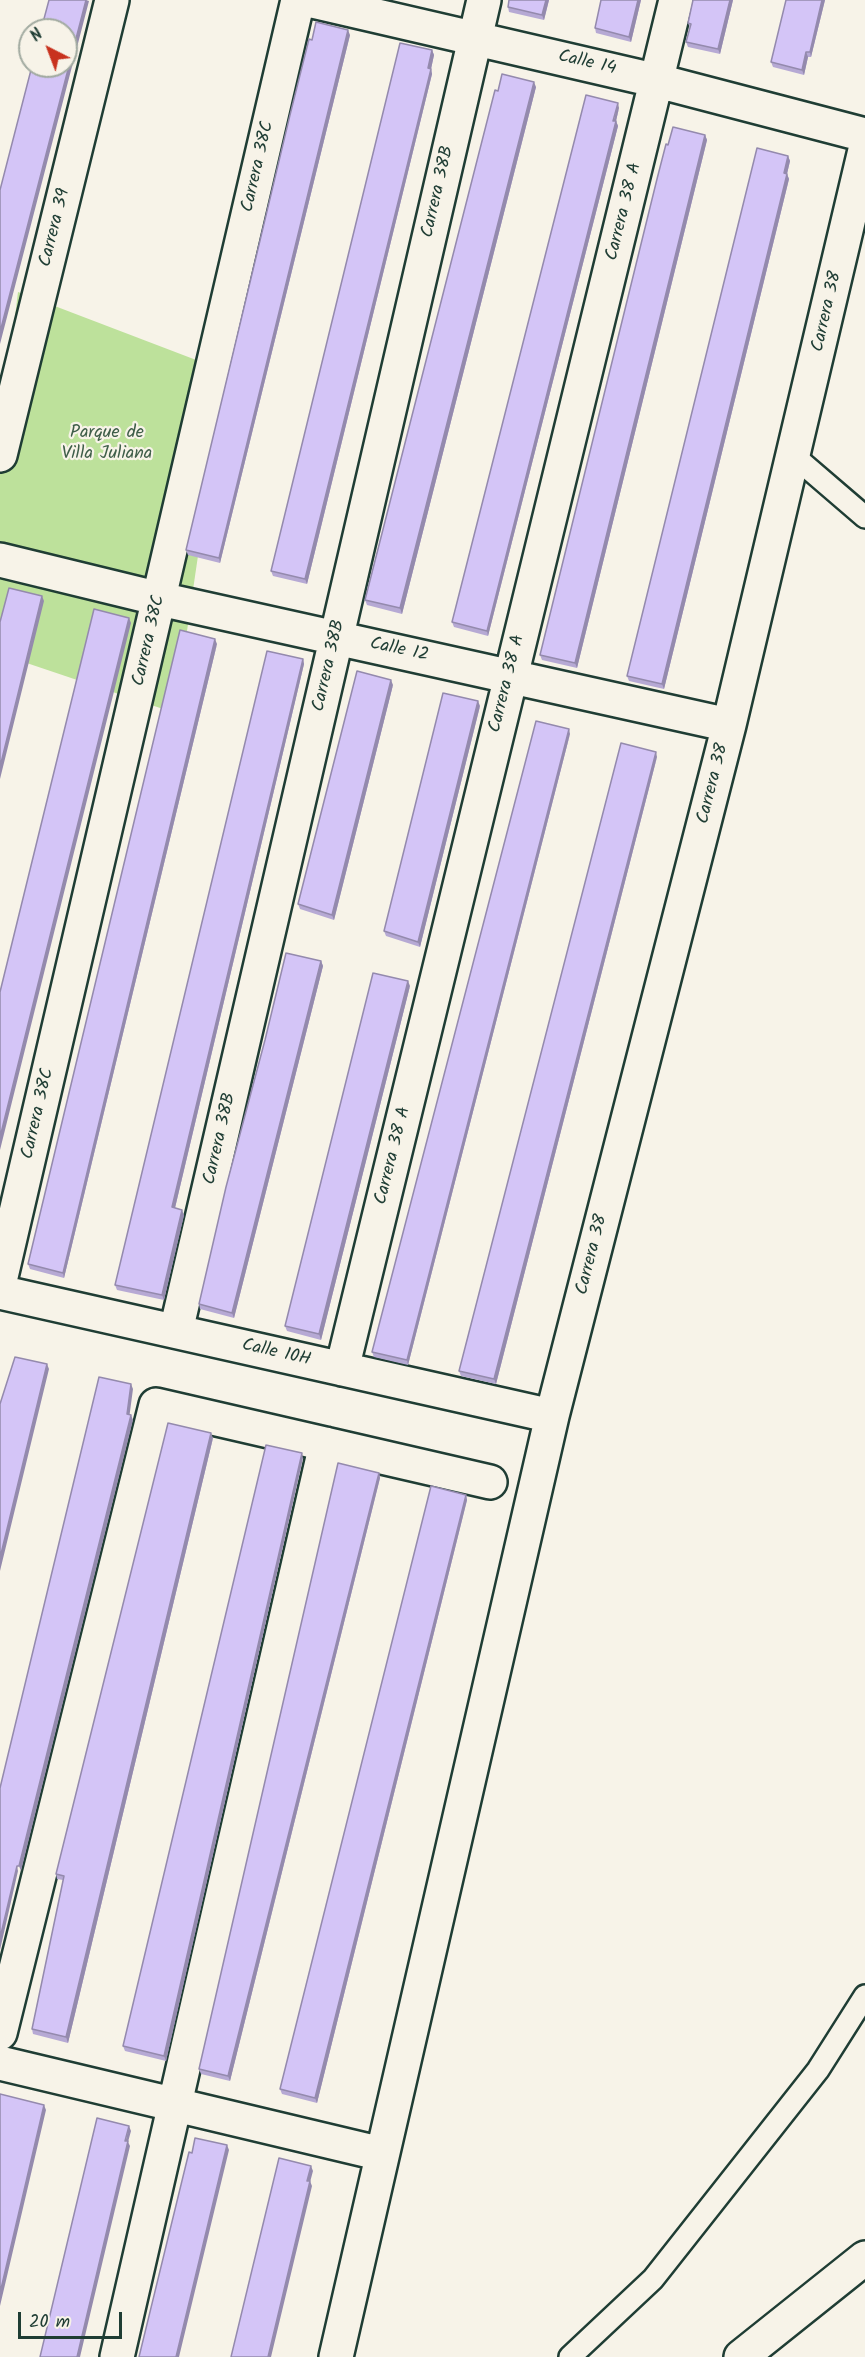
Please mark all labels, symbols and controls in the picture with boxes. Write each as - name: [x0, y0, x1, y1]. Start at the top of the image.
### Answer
- north arrow: [18, 18, 78, 78]
- text: N: [25, 23, 49, 48]
- street label: Calle 14: [556, 47, 618, 81]
- street label: Carrera 38C: [238, 119, 280, 215]
- street label: Carrera 38B: [418, 144, 460, 240]
- street label: Carrera 38 A: [602, 161, 648, 263]
- street label: Carrera 39: [36, 187, 76, 269]
- street label: Carrera 38: [808, 270, 848, 354]
- park label: Parque de Villa Juliana: [62, 423, 152, 466]
- street label: Carrera 38C: [129, 593, 171, 689]
- street label: Carrera 38B: [309, 618, 351, 714]
- street label: Carrera 38 A: [485, 633, 531, 735]
- street label: Calle 12: [368, 634, 430, 668]
- street label: Carrera 38: [694, 742, 734, 826]
- street label: Carrera 38C: [18, 1066, 60, 1162]
- street label: Carrera 38B: [200, 1091, 242, 1187]
- street label: Carrera 38 A: [371, 1105, 417, 1207]
- street label: Carrera 38: [573, 1213, 613, 1297]
- street label: Calle 10H: [239, 1336, 313, 1372]
- scale bar: [21, 2300, 124, 2338]
- text: 20 m: [29, 2308, 70, 2337]

